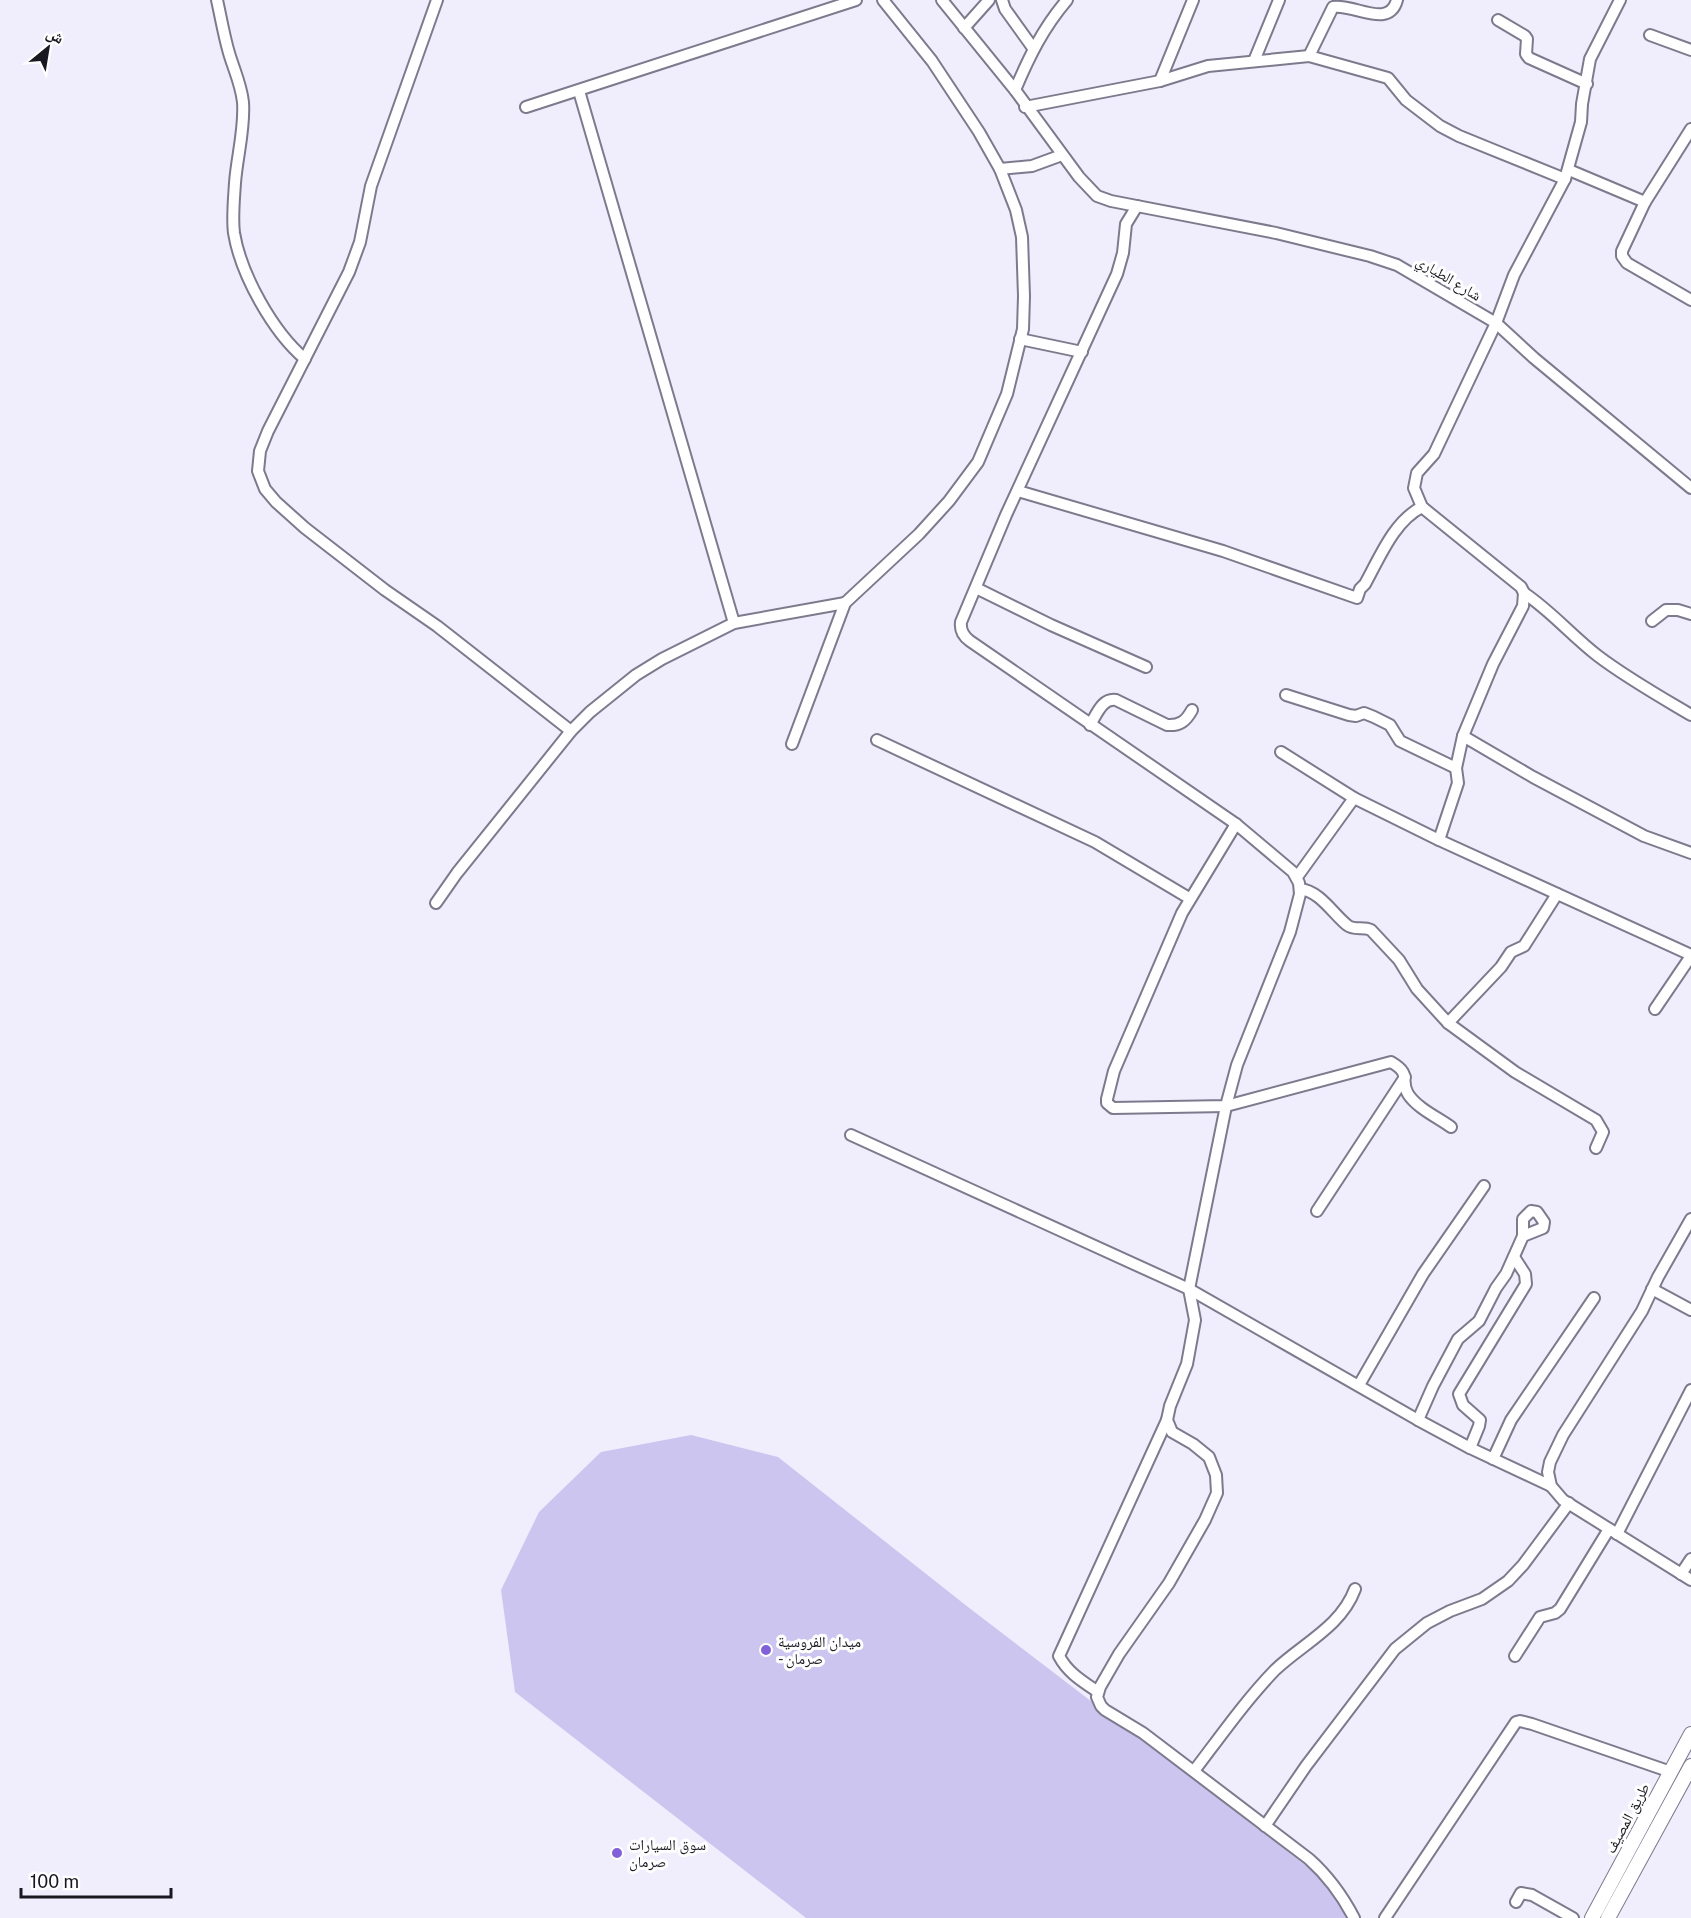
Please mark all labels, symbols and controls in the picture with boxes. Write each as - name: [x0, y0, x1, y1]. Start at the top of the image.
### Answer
- north arrow: [18, 18, 78, 78]
- text: ش: [43, 23, 67, 48]
- street label: شارع الطياري: [1412, 252, 1485, 307]
- place label: ميدان الفروسية - صرمان: [778, 1633, 861, 1669]
- marker: ميدان الفروسية - صرمان: [759, 1643, 773, 1657]
- street label: طريق المصيف: [1602, 1780, 1654, 1857]
- place label: سوق السيارات صرمان: [629, 1836, 706, 1872]
- marker: سوق السيارات صرمان: [610, 1846, 624, 1860]
- scale bar: [21, 1861, 171, 1899]
- text: 100 m: [30, 1871, 79, 1892]

